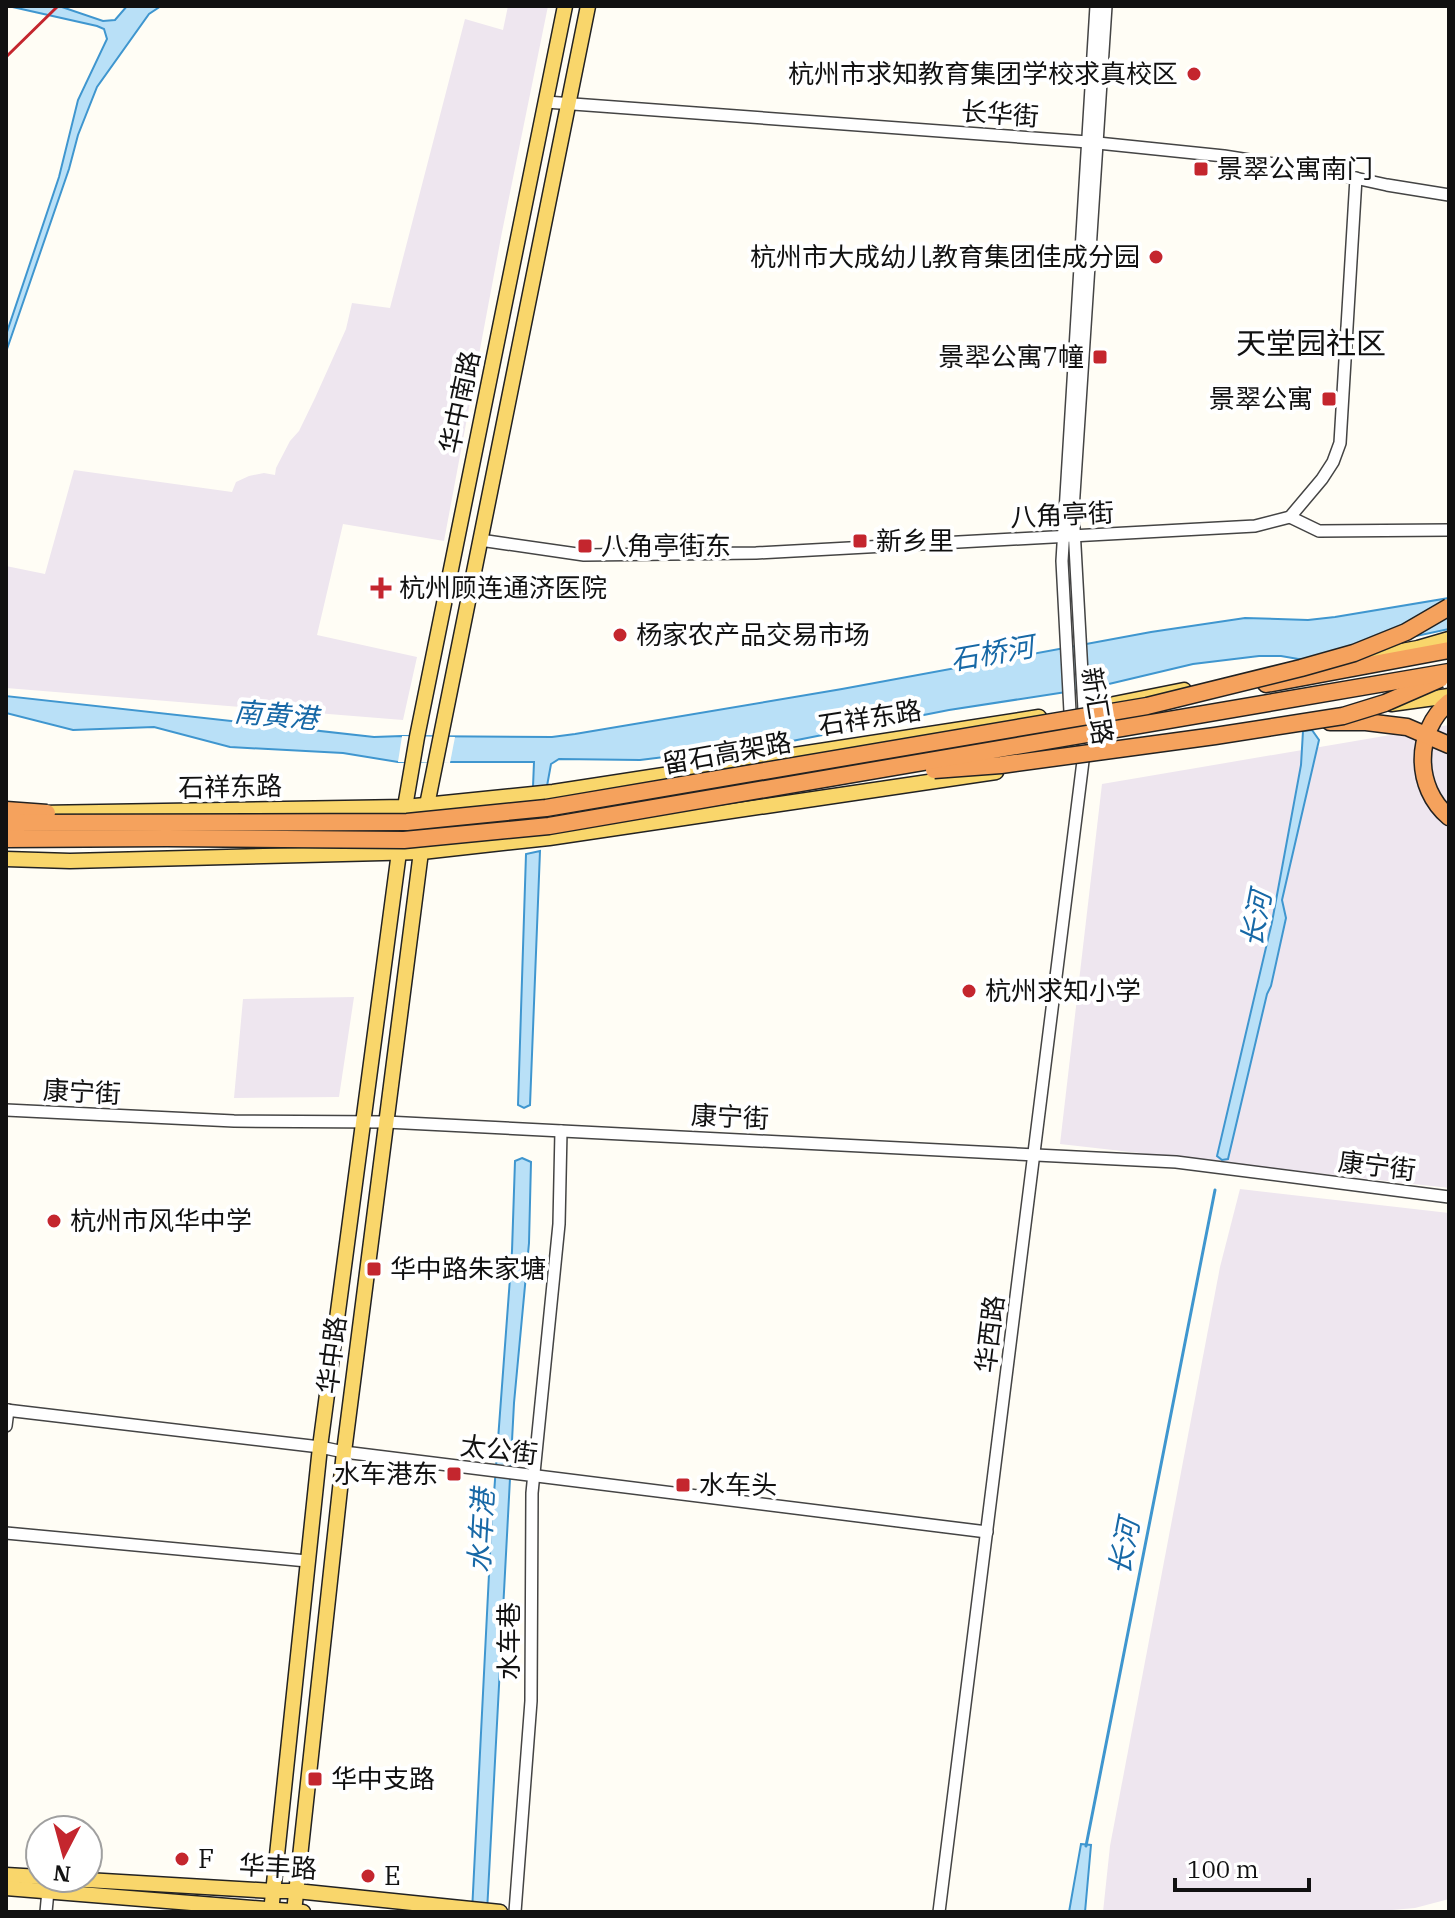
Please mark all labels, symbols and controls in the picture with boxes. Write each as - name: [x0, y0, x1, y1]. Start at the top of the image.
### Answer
- place label: 杭州市求知教育集团学校求真校区: [788, 56, 1178, 90]
- marker: 杭州市求知教育集团学校求真校区: [1185, 65, 1203, 83]
- street label: 长华街: [960, 93, 1040, 133]
- place label: 景翠公寓南门: [1217, 151, 1373, 185]
- marker: 景翠公寓南门: [1192, 160, 1210, 178]
- place label: 杭州市大成幼儿教育集团佳成分园: [750, 239, 1140, 273]
- marker: 杭州市大成幼儿教育集团佳成分园: [1147, 248, 1165, 266]
- district label: 天堂园社区: [1236, 323, 1386, 362]
- place label: 景翆公寓7幢: [938, 339, 1084, 373]
- street label: 华中南路: [432, 347, 486, 456]
- marker: 景翆公寓7幢: [1091, 348, 1109, 366]
- place label: 景翠公寓: [1209, 381, 1313, 415]
- marker: 景翠公寓: [1320, 390, 1338, 408]
- street label: 八角亭街: [1009, 494, 1115, 534]
- place label: 新乡里: [876, 523, 954, 557]
- place label: 八角亭街东: [601, 528, 731, 562]
- marker: 新乡里: [851, 532, 869, 550]
- marker: 八角亭街东: [576, 537, 594, 555]
- place label: 杭州顾连通济医院: [399, 570, 607, 604]
- marker: 杭州顾连通济医院: [370, 577, 392, 599]
- place label: 杨家农产品交易市场: [636, 617, 870, 651]
- marker: 杨家农产品交易市场: [611, 626, 629, 644]
- water label: 石桥河: [947, 626, 1041, 678]
- street label: 新汇路: [1075, 665, 1121, 747]
- water label: 南黄港: [233, 692, 323, 737]
- street label: 石祥东路: [816, 692, 924, 742]
- street label: 留石高架路: [660, 724, 794, 780]
- street label: 石祥东路: [178, 768, 282, 804]
- water label: 长河: [1232, 883, 1280, 950]
- place label: 杭州求知小学: [985, 973, 1141, 1007]
- marker: 杭州求知小学: [960, 982, 978, 1000]
- street label: 康宁街: [42, 1072, 122, 1110]
- street label: 康宁街: [690, 1097, 770, 1135]
- street label: 康宁街: [1336, 1143, 1418, 1187]
- place label: 杭州市风华中学: [70, 1203, 252, 1237]
- marker: 杭州市风华中学: [45, 1212, 63, 1230]
- place label: 华中路朱家塘: [390, 1251, 546, 1285]
- marker: 华中路朱家塘: [365, 1260, 383, 1278]
- street label: 华西路: [967, 1293, 1011, 1375]
- street label: 华中路: [309, 1314, 353, 1396]
- street label: 太公街: [458, 1427, 540, 1471]
- place label: 水车港东: [334, 1456, 438, 1490]
- marker: 水车港东: [445, 1465, 463, 1483]
- place label: 水车头: [699, 1467, 777, 1501]
- marker: 水车头: [674, 1476, 692, 1494]
- water label: 水车港: [460, 1484, 501, 1574]
- water label: 长河: [1100, 1511, 1148, 1578]
- street label: 水车巷: [491, 1602, 525, 1680]
- place label: 华中支路: [331, 1761, 435, 1795]
- marker: 华中支路: [306, 1770, 324, 1788]
- north arrow: [24, 1814, 104, 1894]
- place label: F: [198, 1841, 214, 1875]
- scale bar: [1175, 1842, 1309, 1892]
- street label: 华丰路: [238, 1847, 318, 1885]
- marker: F: [173, 1850, 191, 1868]
- text: 100 m: [1187, 1853, 1259, 1885]
- place label: E: [384, 1858, 401, 1892]
- text: N: [52, 1859, 72, 1890]
- marker: E: [359, 1867, 377, 1885]

